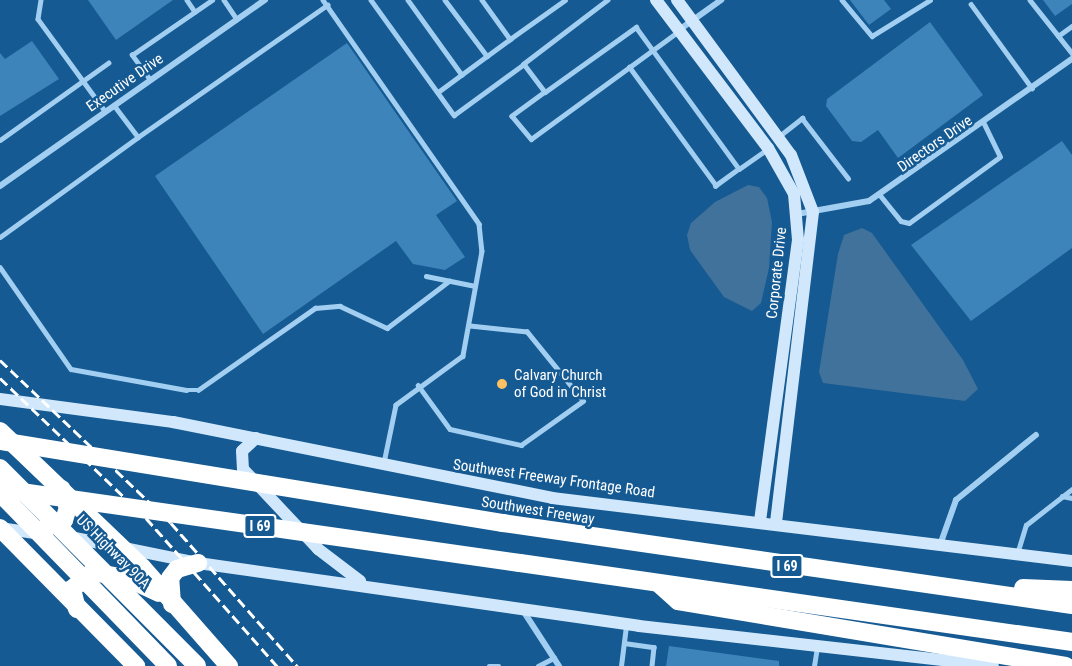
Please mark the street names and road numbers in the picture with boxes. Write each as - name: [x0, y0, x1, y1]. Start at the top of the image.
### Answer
- street label: Executive Drive: [83, 50, 167, 116]
- street label: Directors Drive: [894, 112, 976, 176]
- street label: Corporate Drive: [763, 226, 791, 320]
- street label: Southwest Freeway Frontage Road: [452, 456, 656, 502]
- street label: Southwest Freeway: [480, 493, 596, 529]
- street label: US Highway 90A: [72, 511, 154, 593]
- road number: I 69: [242, 515, 278, 537]
- road number: I 69: [769, 555, 805, 577]

